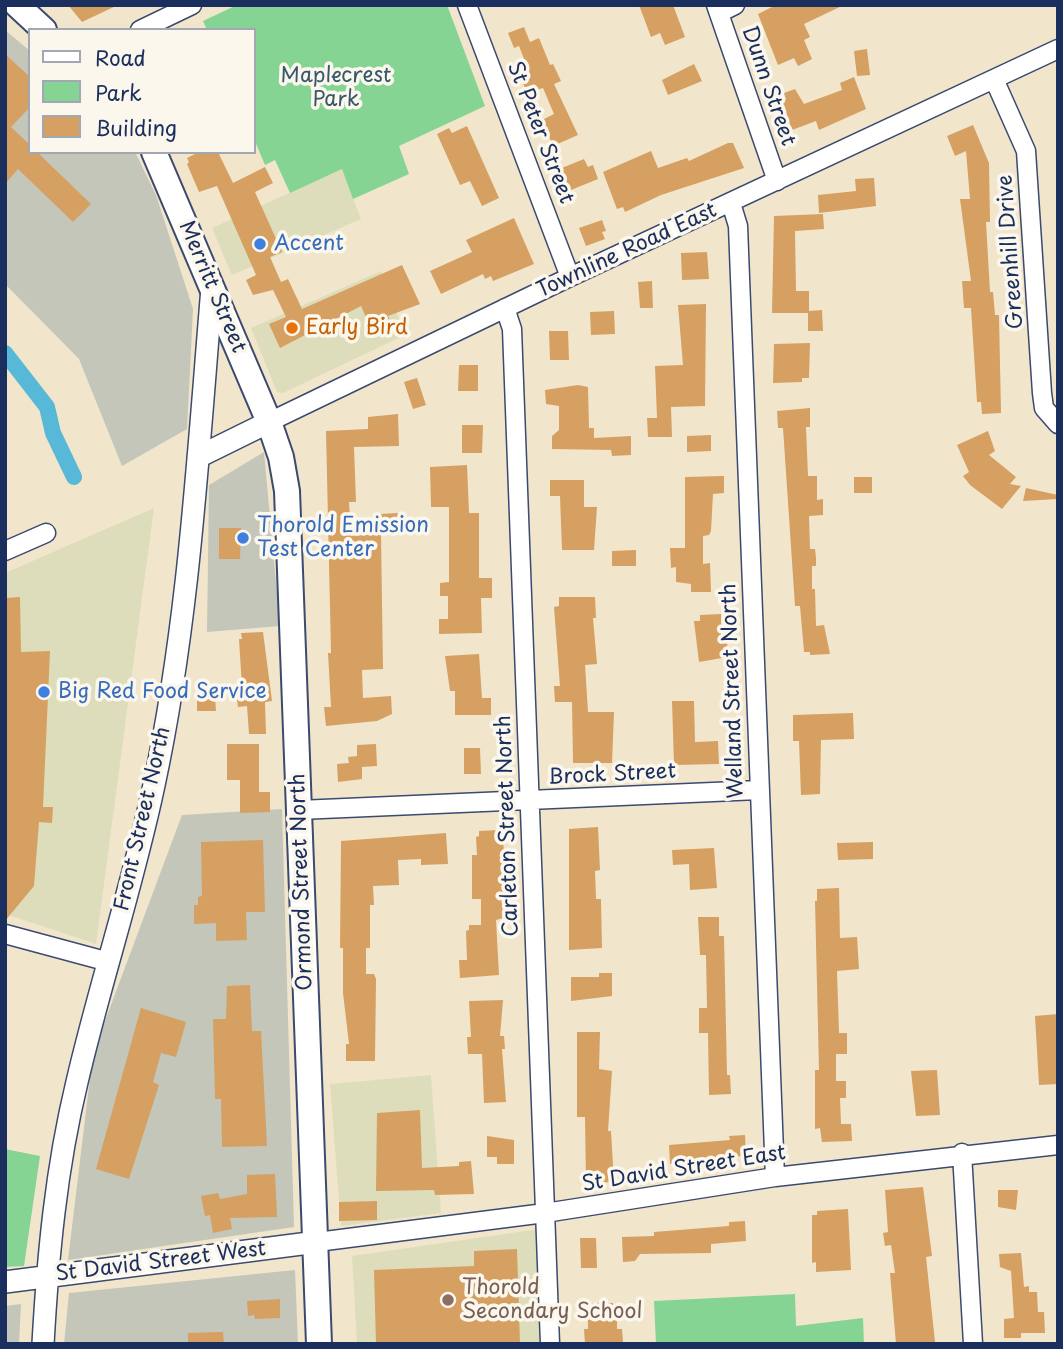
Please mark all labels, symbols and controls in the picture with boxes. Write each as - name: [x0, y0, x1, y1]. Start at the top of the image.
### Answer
- street label: Dunn Street: [736, 23, 800, 149]
- legend: [28, 28, 256, 154]
- text: Road: [95, 41, 146, 73]
- street label: St Peter Street: [501, 59, 579, 207]
- park label: Maplecrest Park: [281, 63, 391, 113]
- text: Park: [95, 76, 142, 108]
- text: Building: [95, 111, 177, 143]
- street label: Greenhill Drive: [993, 174, 1029, 330]
- street label: Townline Road East: [533, 198, 721, 304]
- street label: Merritt Street: [173, 217, 251, 357]
- place label: Accent: [274, 231, 344, 257]
- marker: Accent: [252, 236, 268, 252]
- place label: Early Bird: [306, 315, 408, 341]
- marker: Early Bird: [284, 320, 300, 336]
- place label: Thorold Emission Test Center: [257, 513, 429, 563]
- marker: Thorold Emission Test Center: [235, 530, 251, 546]
- street label: Welland Street North: [717, 583, 749, 799]
- place label: Big Red Food Service: [58, 679, 267, 705]
- marker: Big Red Food Service: [36, 684, 52, 700]
- street label: Carleton Street North: [492, 715, 524, 937]
- street label: Front Street North: [110, 724, 176, 914]
- street label: Brock Street: [547, 759, 677, 791]
- street label: Ormond Street North: [286, 773, 318, 991]
- street label: St David Street East: [580, 1140, 788, 1198]
- street label: St David Street West: [55, 1237, 267, 1287]
- place label: Thorold Secondary School: [462, 1275, 642, 1325]
- marker: Thorold Secondary School: [440, 1292, 456, 1308]

